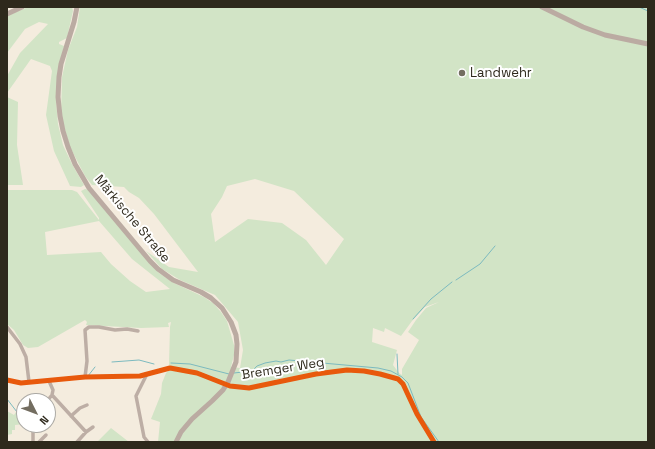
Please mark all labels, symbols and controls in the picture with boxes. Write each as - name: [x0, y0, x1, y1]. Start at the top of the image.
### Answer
- place label: Landwehr: [470, 65, 532, 81]
- marker: Landwehr: [457, 68, 467, 78]
- street label: Märkische Straße: [91, 172, 173, 266]
- street label: Bremger Weg: [240, 355, 326, 383]
- north arrow: [16, 393, 56, 433]
- text: N: [37, 413, 52, 428]

